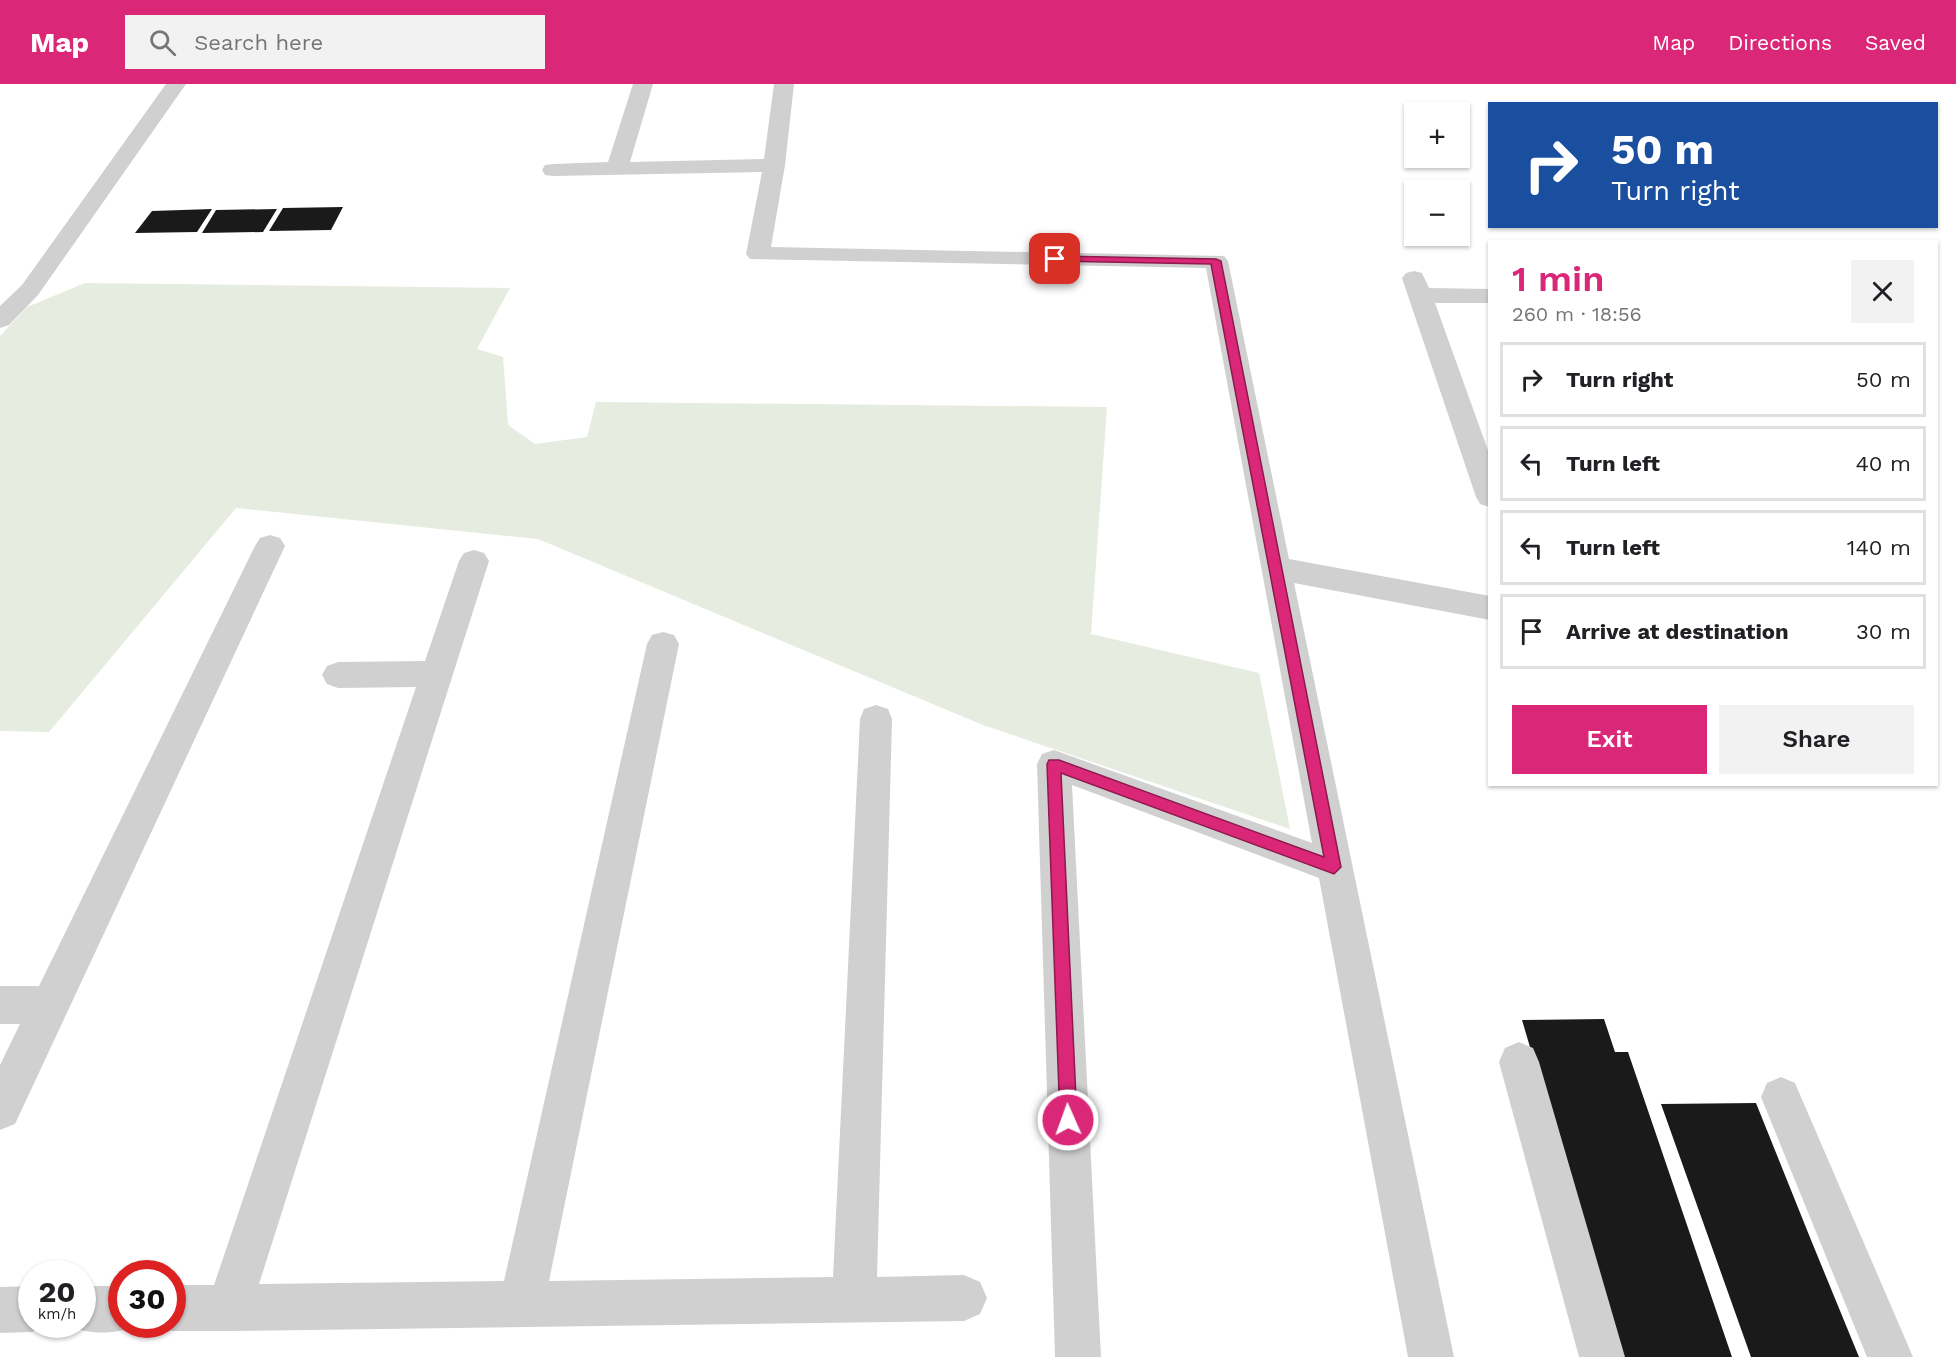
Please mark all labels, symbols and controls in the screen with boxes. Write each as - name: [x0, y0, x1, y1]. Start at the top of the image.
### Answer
- search box: [125, 15, 545, 69]
- text: Map: [30, 26, 89, 59]
- icon: search: [146, 26, 179, 59]
- text: Search here: [194, 30, 323, 55]
- text: Map: [1652, 30, 1695, 55]
- text: Directions: [1728, 30, 1832, 55]
- text: Saved: [1865, 30, 1926, 55]
- map controls: [1404, 102, 1470, 246]
- button: +: [1404, 102, 1470, 168]
- text: 50 m: [1611, 125, 1714, 174]
- icon: right: [1512, 126, 1590, 204]
- text: Turn right: [1611, 175, 1740, 207]
- button: −: [1404, 180, 1470, 246]
- pin: [1029, 233, 1080, 284]
- icon: arrive: [1038, 242, 1071, 275]
- text: 1 min: [1512, 258, 1604, 300]
- button: close: [1851, 260, 1914, 323]
- text: 260 m · 18:56: [1512, 302, 1642, 326]
- icon: right: [1515, 363, 1548, 396]
- text: Turn right: [1566, 367, 1673, 392]
- text: 50 m: [1856, 367, 1911, 392]
- icon: left: [1515, 447, 1548, 480]
- text: Turn left: [1566, 451, 1660, 476]
- text: 40 m: [1855, 451, 1911, 476]
- icon: left: [1515, 531, 1548, 564]
- text: Turn left: [1566, 535, 1660, 560]
- text: 140 m: [1847, 535, 1911, 560]
- icon: arrive: [1515, 615, 1548, 648]
- text: Arrive at destination: [1566, 619, 1789, 644]
- text: 30 m: [1856, 619, 1911, 644]
- button: Exit: [1512, 705, 1707, 774]
- button: Share: [1719, 705, 1914, 774]
- position arrow: [1036, 1088, 1100, 1152]
- speed limit sign: 30: [108, 1260, 186, 1338]
- text: 20: [38, 1274, 76, 1309]
- text: km/h: [38, 1305, 76, 1323]

